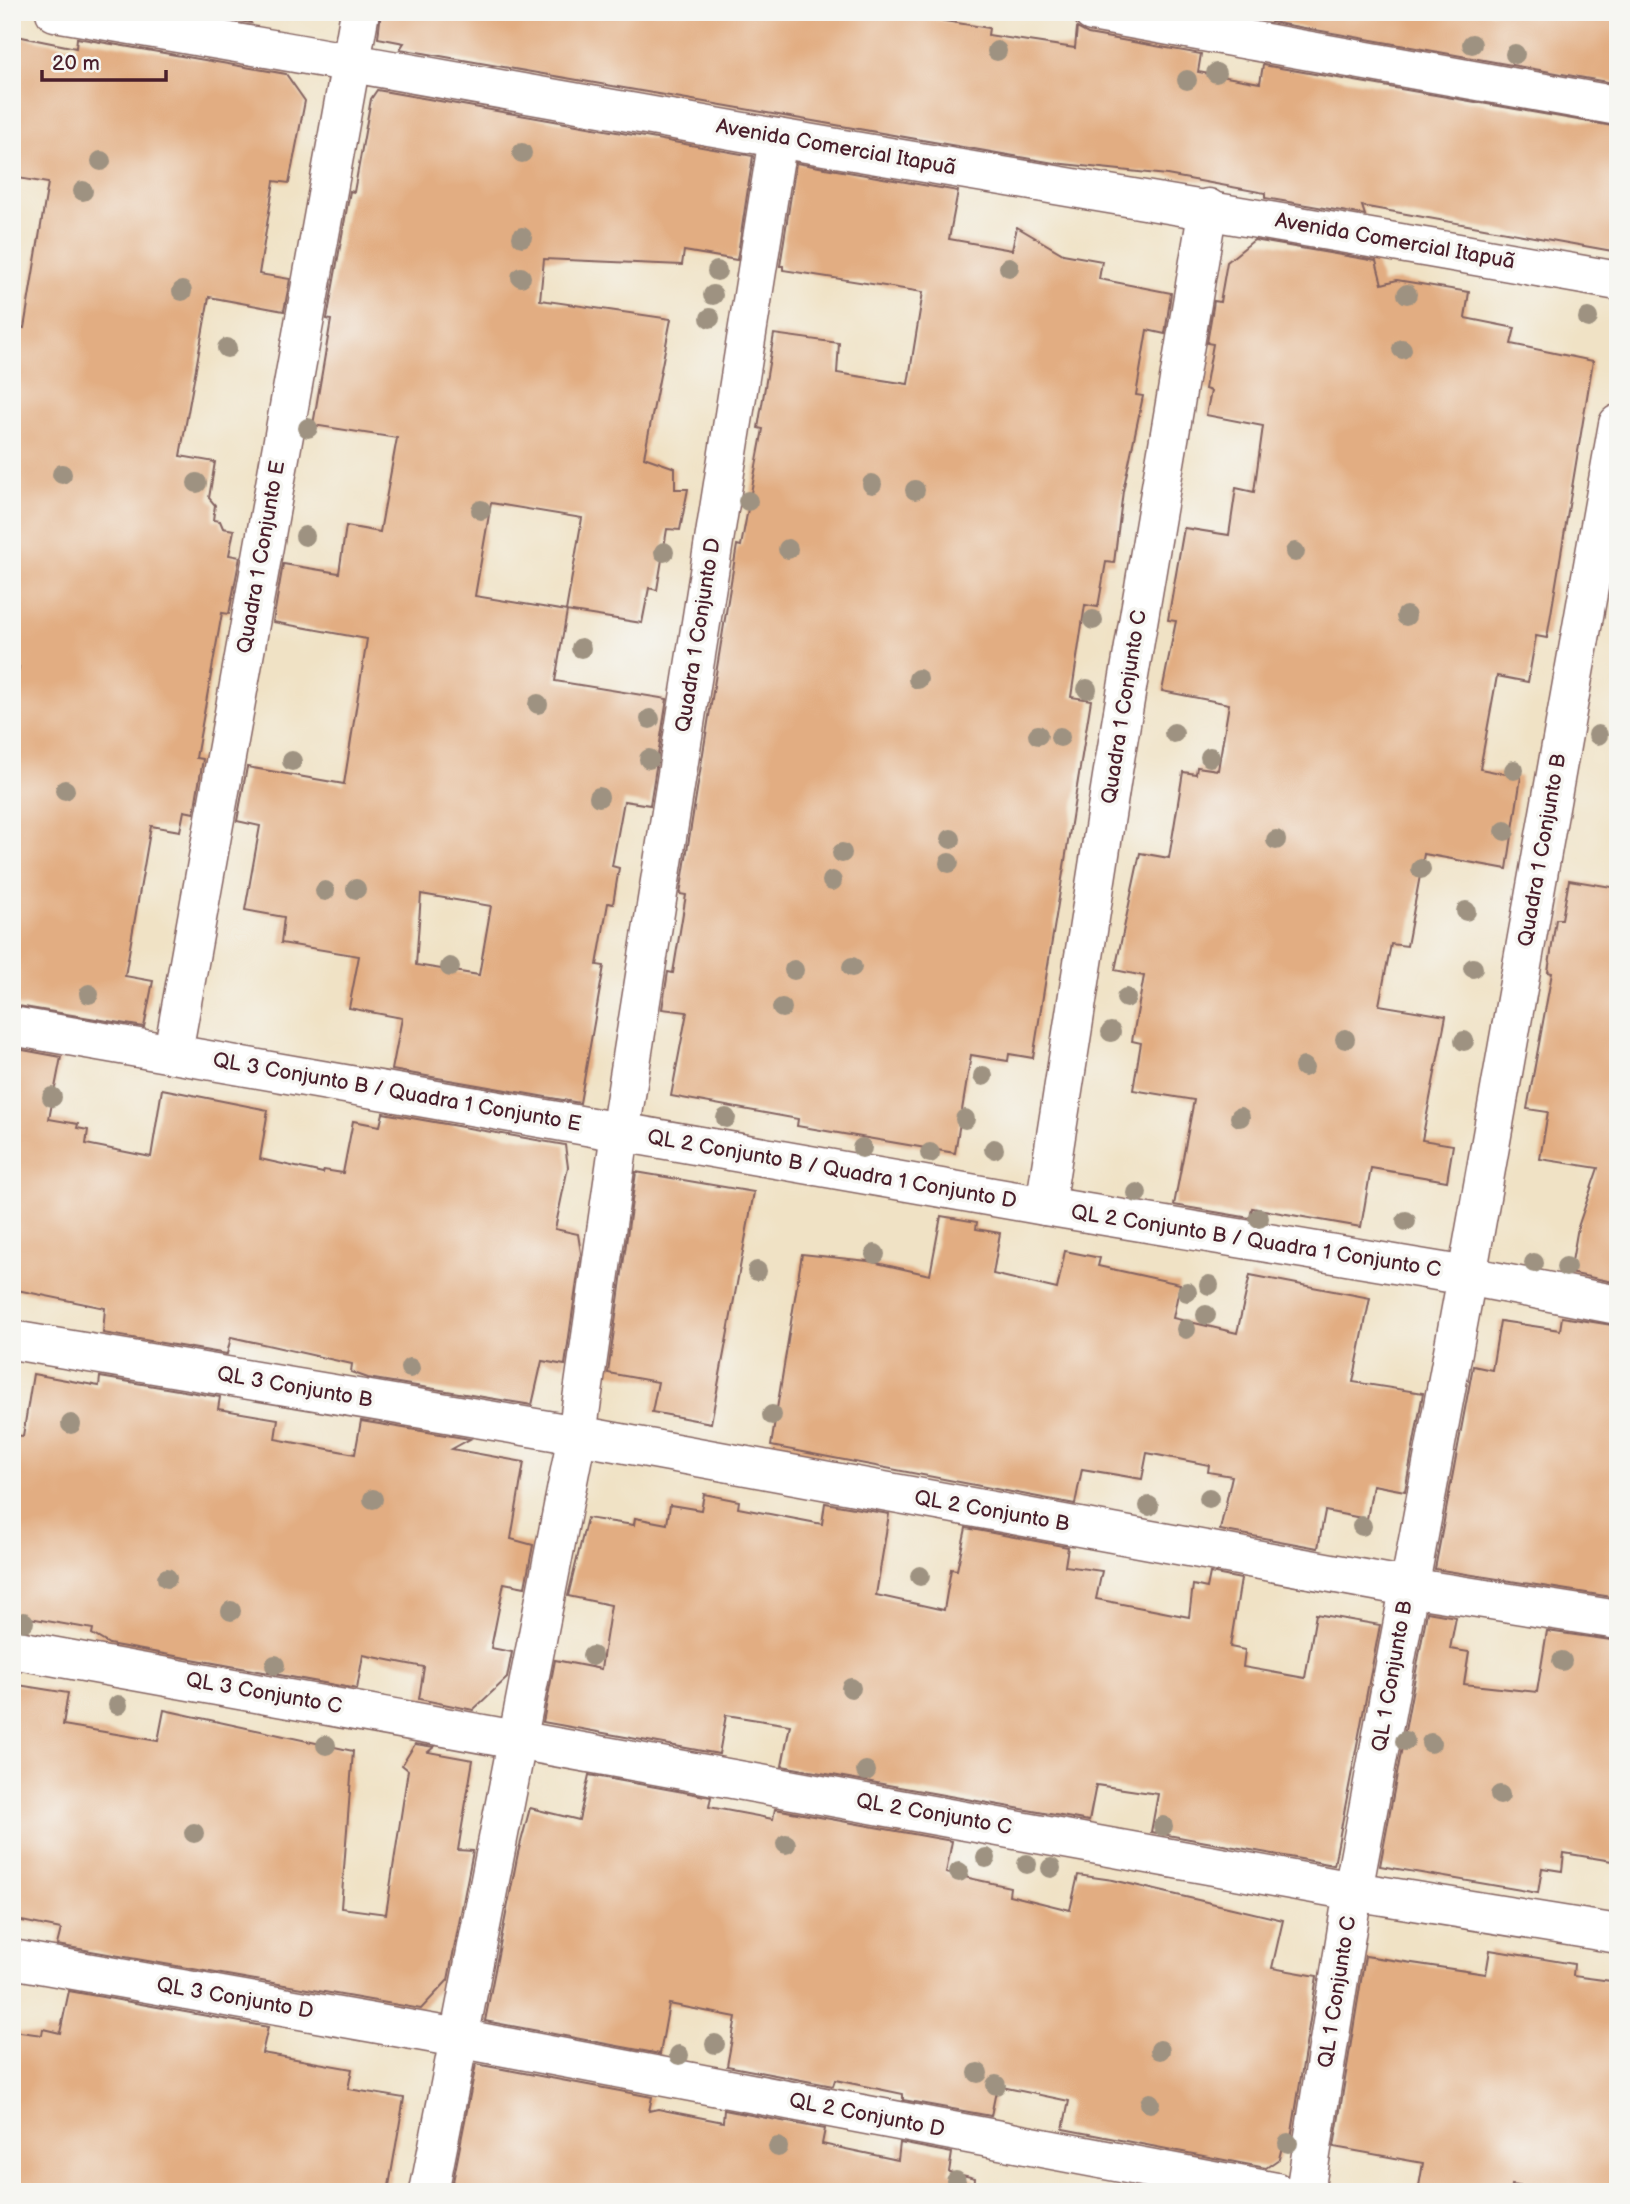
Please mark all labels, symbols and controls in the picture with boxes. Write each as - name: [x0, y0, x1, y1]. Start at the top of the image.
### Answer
- scale bar: [42, 38, 166, 82]
- text: 20 m: [52, 51, 100, 76]
- street label: Avenida Comercial Itapuã: [714, 114, 958, 180]
- street label: Avenida Comercial Itapuã: [1273, 208, 1517, 274]
- street label: Quadra 1 Conjunto E: [232, 459, 290, 655]
- street label: Quadra 1 Conjunto D: [670, 536, 726, 734]
- street label: Quadra 1 Conjunto C: [1096, 608, 1152, 806]
- street label: Quadra 1 Conjunto B: [1513, 752, 1571, 948]
- street label: QL 3 Conjunto B / Quadra 1 Conjunto E: [211, 1047, 583, 1137]
- street label: QL 2 Conjunto B / Quadra 1 Conjunto D: [645, 1124, 1019, 1214]
- street label: QL 2 Conjunto B / Quadra 1 Conjunto C: [1069, 1199, 1443, 1283]
- street label: QL 3 Conjunto B: [215, 1361, 375, 1413]
- street label: QL 2 Conjunto B: [912, 1485, 1072, 1537]
- street label: QL 1 Conjunto B: [1366, 1599, 1418, 1753]
- street label: QL 3 Conjunto C: [184, 1667, 344, 1719]
- street label: QL 2 Conjunto C: [854, 1788, 1014, 1840]
- street label: QL 1 Conjunto C: [1313, 1914, 1361, 2070]
- street label: QL 3 Conjunto D: [155, 1972, 315, 2024]
- street label: QL 2 Conjunto D: [787, 2088, 947, 2142]

